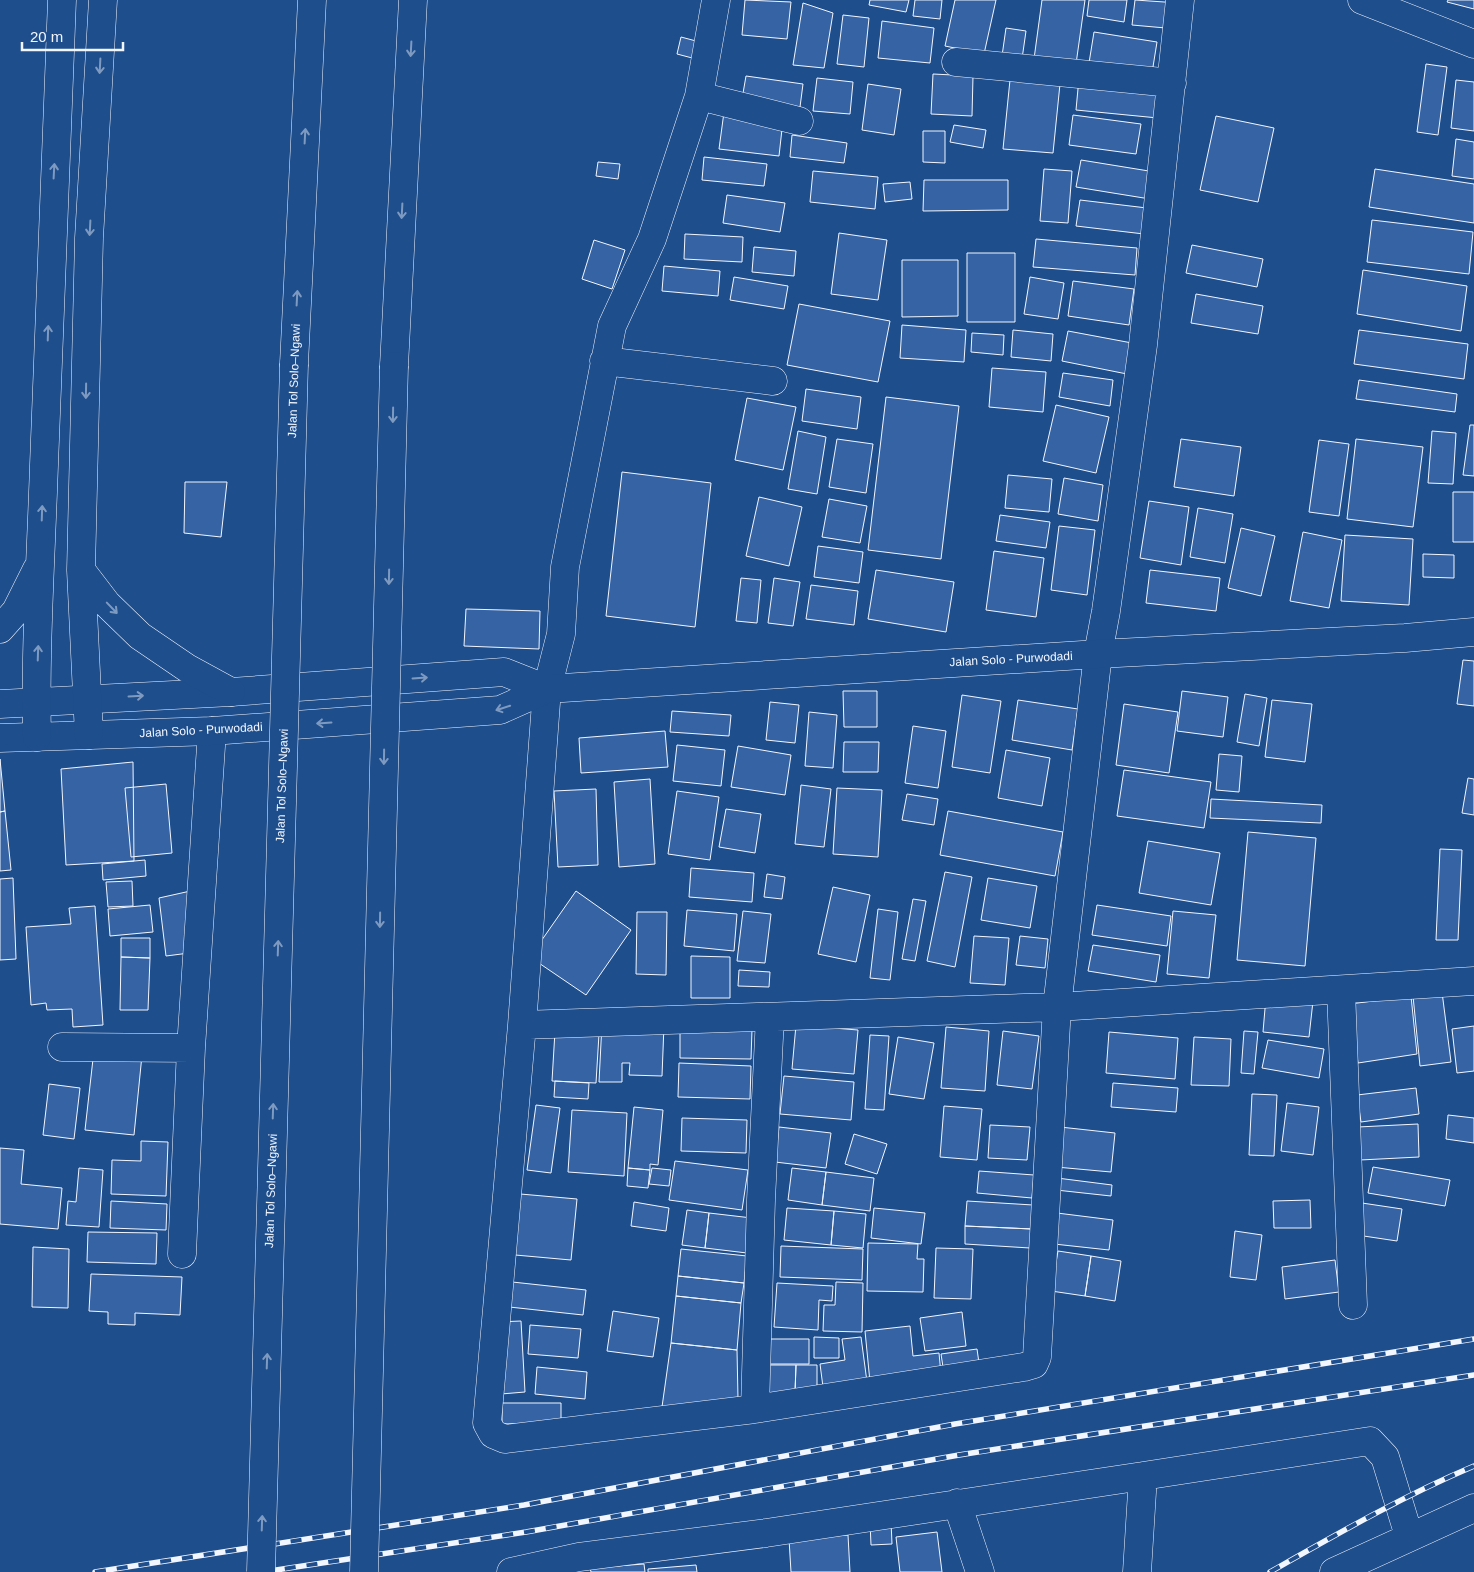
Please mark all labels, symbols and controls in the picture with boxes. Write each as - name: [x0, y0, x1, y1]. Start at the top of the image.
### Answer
- scale bar: [22, 20, 124, 52]
- text: 20 m: [30, 28, 63, 45]
- one-way arrow: [406, 40, 415, 56]
- one-way arrow: [95, 58, 104, 74]
- one-way arrow: [301, 128, 310, 144]
- one-way arrow: [50, 163, 59, 179]
- one-way arrow: [398, 203, 407, 219]
- one-way arrow: [85, 220, 94, 236]
- one-way arrow: [293, 290, 302, 306]
- street label: Jalan Tol Solo–Ngawi: [285, 324, 303, 438]
- one-way arrow: [43, 326, 53, 342]
- one-way arrow: [81, 383, 90, 399]
- one-way arrow: [388, 407, 397, 423]
- one-way arrow: [37, 505, 47, 522]
- one-way arrow: [384, 569, 393, 585]
- one-way arrow: [106, 602, 118, 614]
- one-way arrow: [33, 646, 43, 662]
- street label: Jalan Solo - Purwodadi: [949, 649, 1073, 669]
- one-way arrow: [412, 674, 428, 683]
- one-way arrow: [128, 692, 144, 701]
- one-way arrow: [495, 704, 511, 713]
- one-way arrow: [316, 718, 332, 727]
- street label: Jalan Solo - Purwodadi: [139, 720, 263, 740]
- street label: Jalan Tol Solo–Ngawi: [273, 729, 291, 843]
- one-way arrow: [379, 749, 389, 765]
- one-way arrow: [375, 911, 385, 927]
- one-way arrow: [273, 941, 283, 957]
- one-way arrow: [269, 1103, 278, 1119]
- street label: Jalan Tol Solo–Ngawi: [262, 1134, 280, 1248]
- one-way arrow: [262, 1353, 271, 1369]
- one-way arrow: [257, 1516, 267, 1532]

